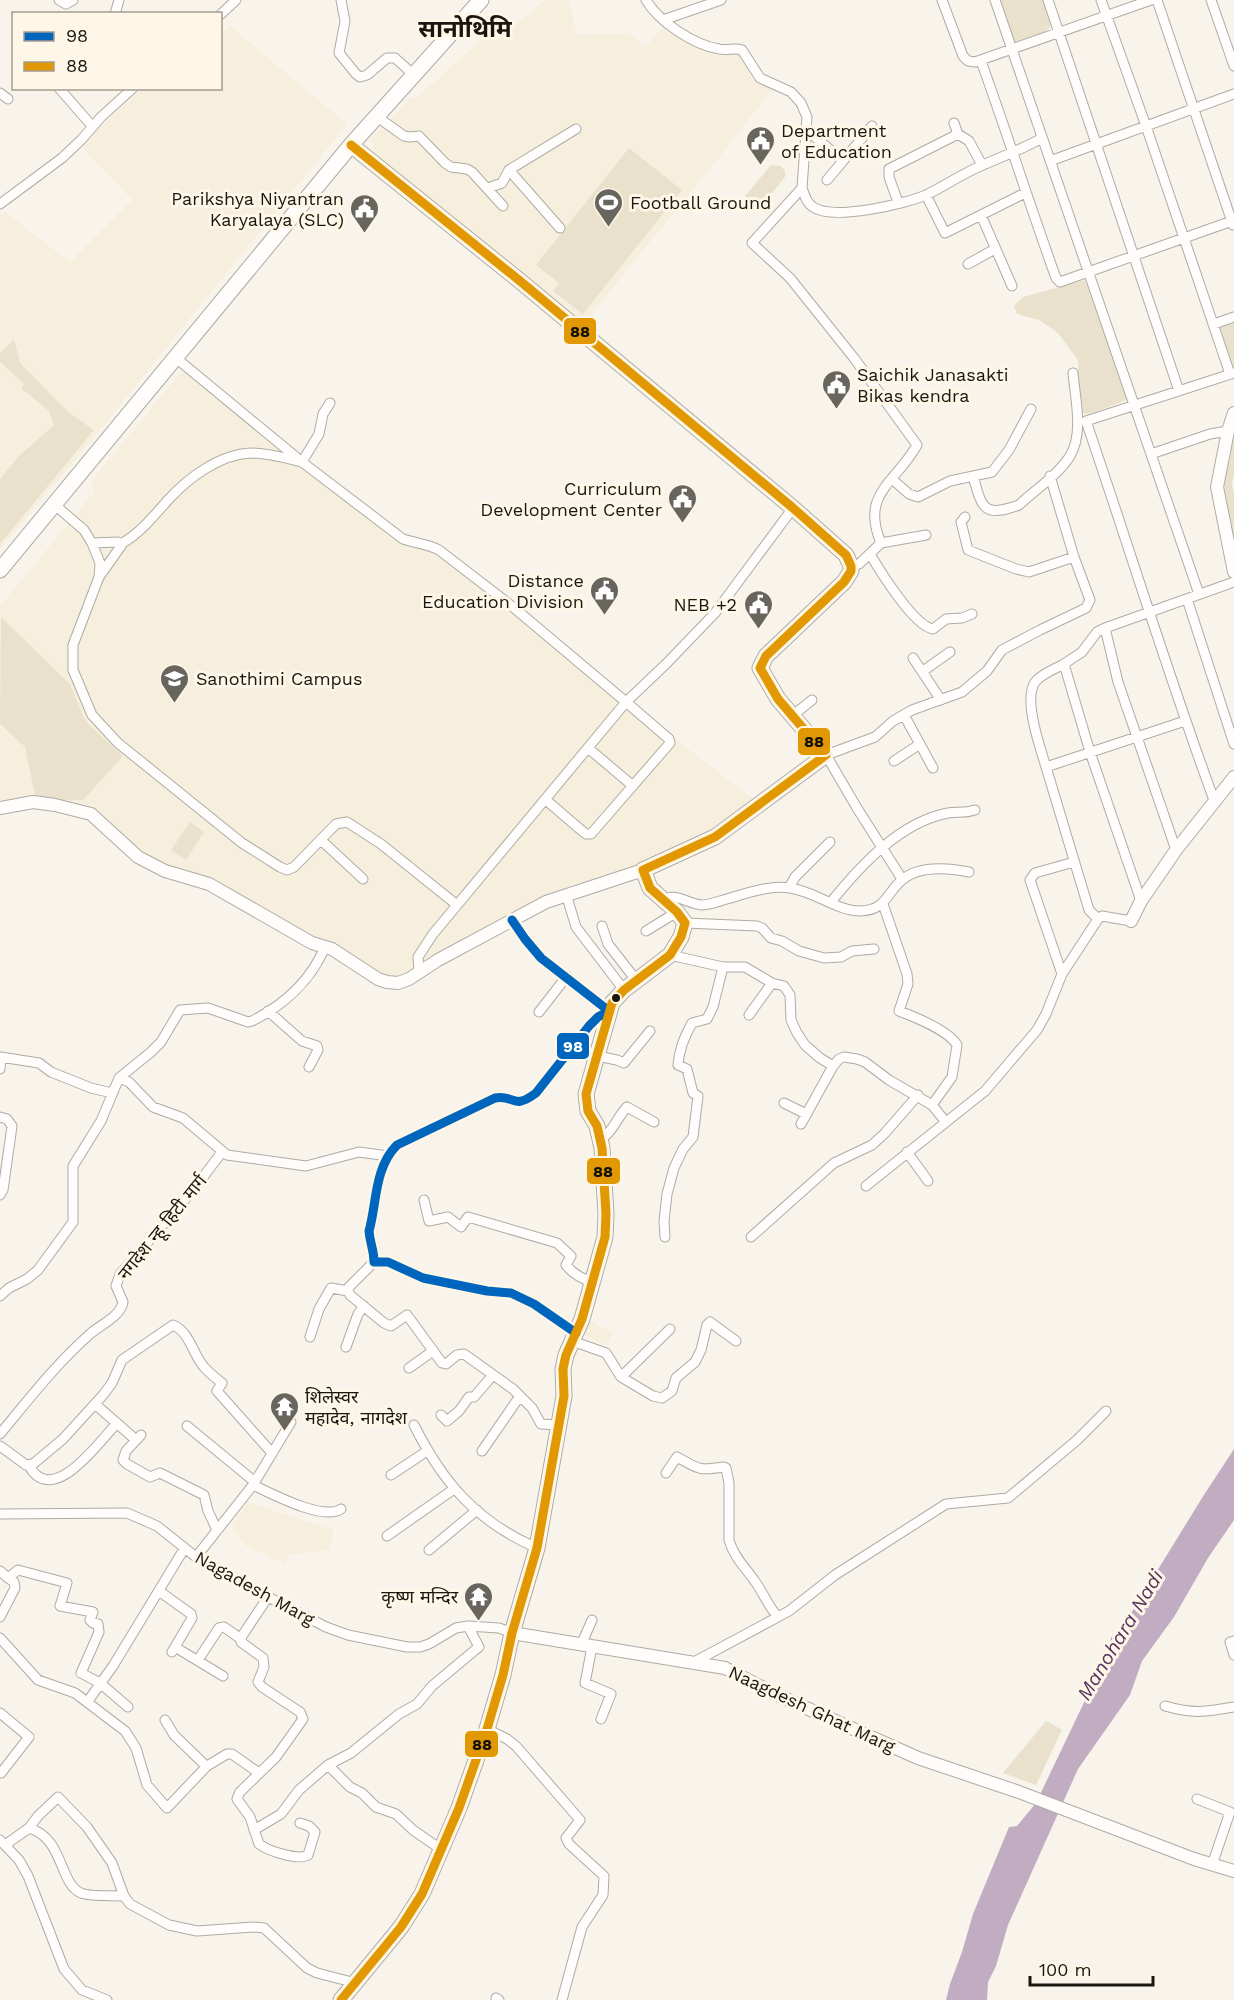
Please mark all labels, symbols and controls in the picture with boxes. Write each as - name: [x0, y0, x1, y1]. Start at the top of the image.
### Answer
- legend: [12, 12, 222, 90]
- district label: सानोथिमि: [418, 15, 512, 43]
- text: 98: [66, 25, 88, 46]
- text: 88: [66, 55, 88, 76]
- place label: Department of Education: [781, 120, 892, 162]
- public building icon: Department of Education: [744, 124, 776, 166]
- sports icon: Football Ground: [593, 186, 625, 228]
- place label: Parikshya Niyantran Karyalaya (SLC): [171, 188, 344, 230]
- public building icon: Parikshya Niyantran Karyalaya (SLC): [349, 192, 381, 234]
- place label: Football Ground: [630, 192, 771, 213]
- line badge: 88: [563, 317, 597, 345]
- text: 88: [570, 322, 590, 341]
- place label: Saichik Janasakti Bikas kendra: [857, 364, 1008, 406]
- public building icon: Saichik Janasakti Bikas kendra: [820, 368, 852, 410]
- place label: Curriculum Development Center: [480, 478, 662, 520]
- public building icon: Curriculum Development Center: [667, 482, 699, 524]
- place label: Distance Education Division: [422, 570, 584, 612]
- public building icon: Distance Education Division: [589, 574, 621, 616]
- public building icon: NEB +2: [742, 588, 774, 630]
- place label: NEB +2: [673, 594, 737, 615]
- school or university icon: Sanothimi Campus: [159, 662, 191, 704]
- place label: Sanothimi Campus: [196, 668, 362, 689]
- line badge: 88: [797, 727, 831, 756]
- text: 88: [804, 732, 824, 751]
- unlabelled marker: [610, 992, 622, 1004]
- line badge: 98: [556, 1032, 590, 1060]
- text: 98: [563, 1037, 583, 1056]
- line badge: 88: [586, 1157, 621, 1185]
- text: 88: [593, 1162, 613, 1181]
- street label: नगदेश न्हू हिटी मार्ग: [113, 1170, 214, 1286]
- place label: शिलेस्वर महादेव, नागदेश: [305, 1386, 408, 1428]
- temple icon: शिलेस्वर महादेव, नागदेश: [268, 1390, 300, 1432]
- street label: Nagadesh Marg: [192, 1546, 319, 1630]
- water label: Manohara Nadi: [1072, 1565, 1169, 1704]
- temple icon: कृष्ण मन्दिर: [463, 1580, 495, 1622]
- place label: कृष्ण मन्दिर: [381, 1586, 459, 1609]
- street label: Naagdesh Ghat Marg: [725, 1661, 899, 1757]
- line badge: 88: [464, 1730, 499, 1758]
- text: 88: [472, 1735, 492, 1754]
- scale bar: [1030, 1949, 1153, 1987]
- text: 100 m: [1039, 1959, 1092, 1980]

